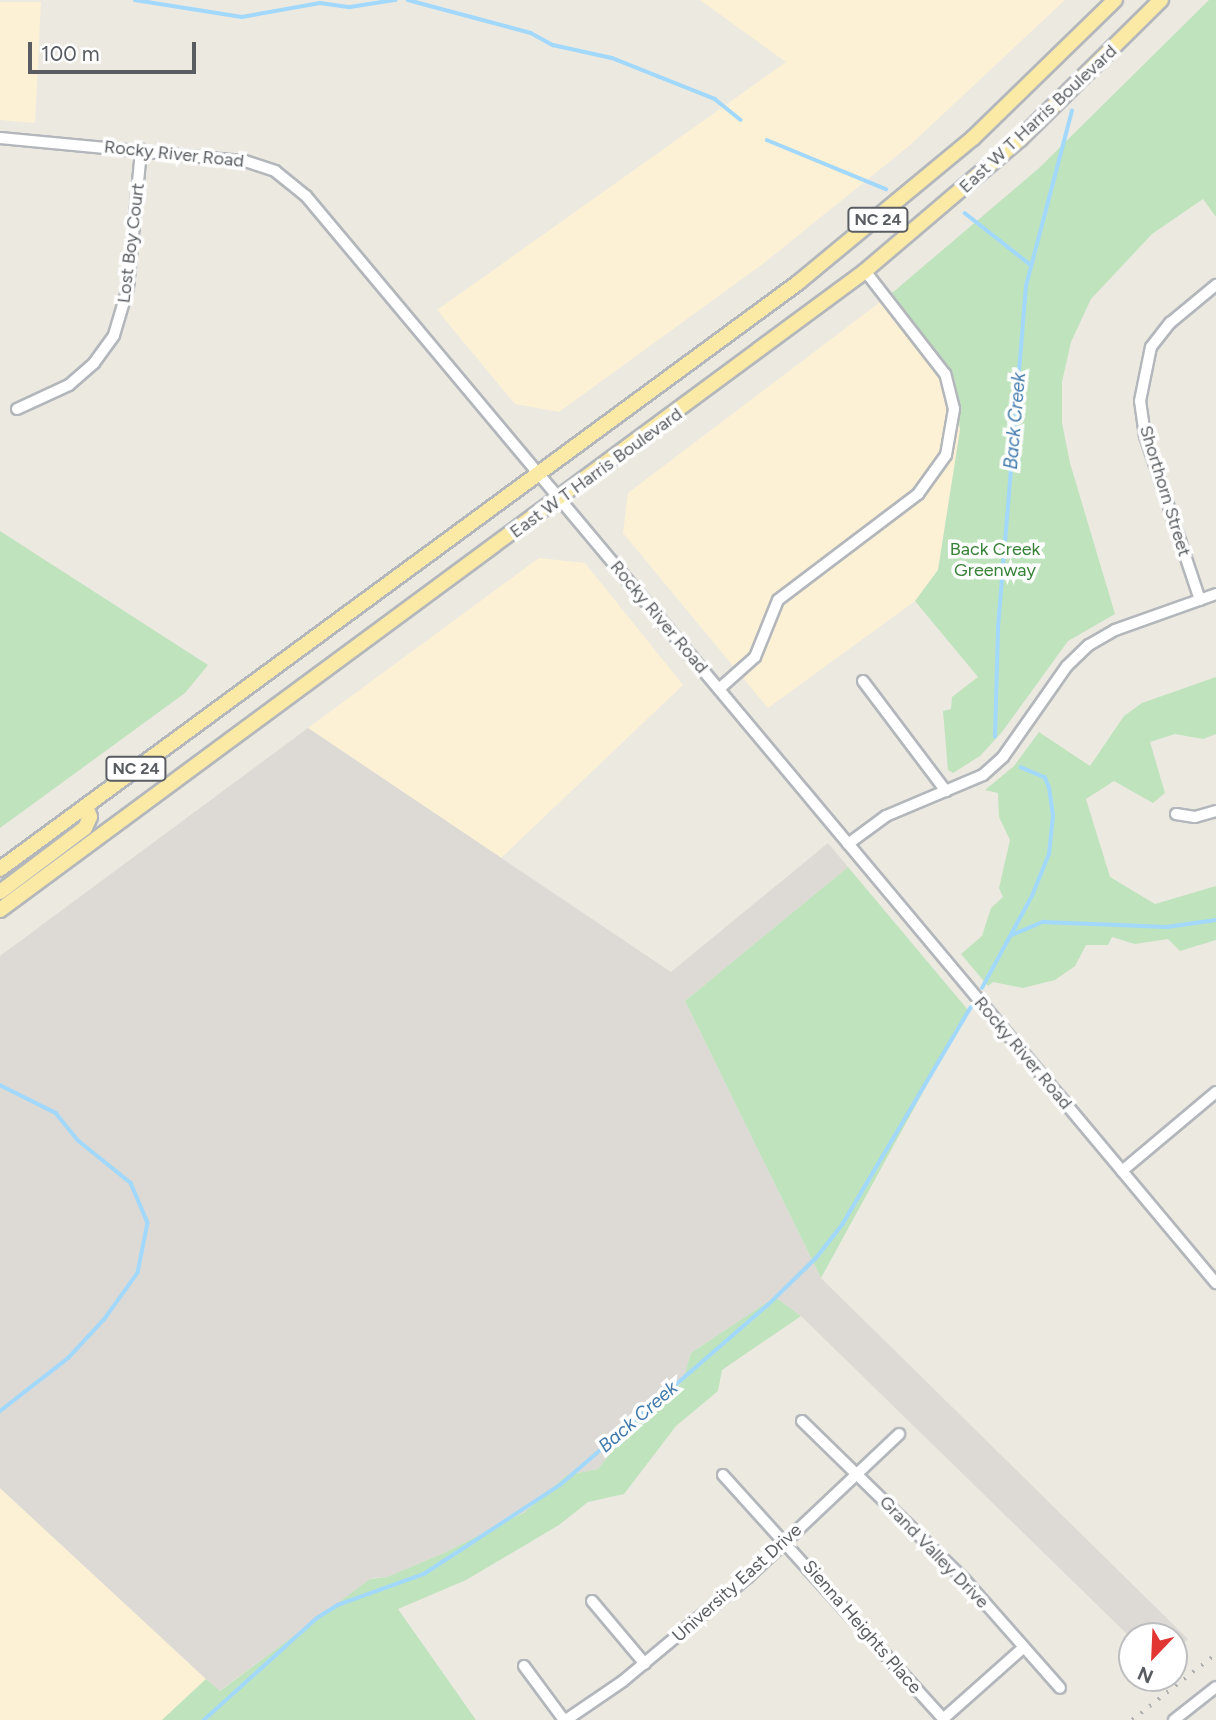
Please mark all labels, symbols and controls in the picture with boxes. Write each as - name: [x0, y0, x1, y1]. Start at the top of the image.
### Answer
- scale bar: [32, 28, 200, 72]
- street label: East W T Harris Boulevard: [955, 40, 1121, 198]
- text: 100 m: [41, 41, 100, 66]
- street label: Rocky River Road: [103, 136, 245, 172]
- street label: Lost Boy Court: [113, 182, 149, 304]
- road number: NC 24: [846, 208, 910, 232]
- water label: Back Creek: [999, 372, 1031, 470]
- street label: East W T Harris Boulevard: [506, 403, 686, 543]
- street label: Shorthorn Street: [1135, 423, 1195, 559]
- park label: Back Creek Greenway: [950, 539, 1040, 582]
- street label: Rocky River Road: [606, 556, 712, 678]
- road number: NC 24: [104, 756, 168, 782]
- street label: Rocky River Road: [970, 992, 1076, 1114]
- water label: Back Creek: [594, 1377, 682, 1457]
- street label: Grand Valley Drive: [875, 1491, 993, 1613]
- street label: University East Drive: [668, 1519, 806, 1647]
- street label: Sienna Heights Place: [798, 1556, 926, 1698]
- north arrow: [1118, 1622, 1188, 1692]
- text: N: [1134, 1661, 1157, 1688]

